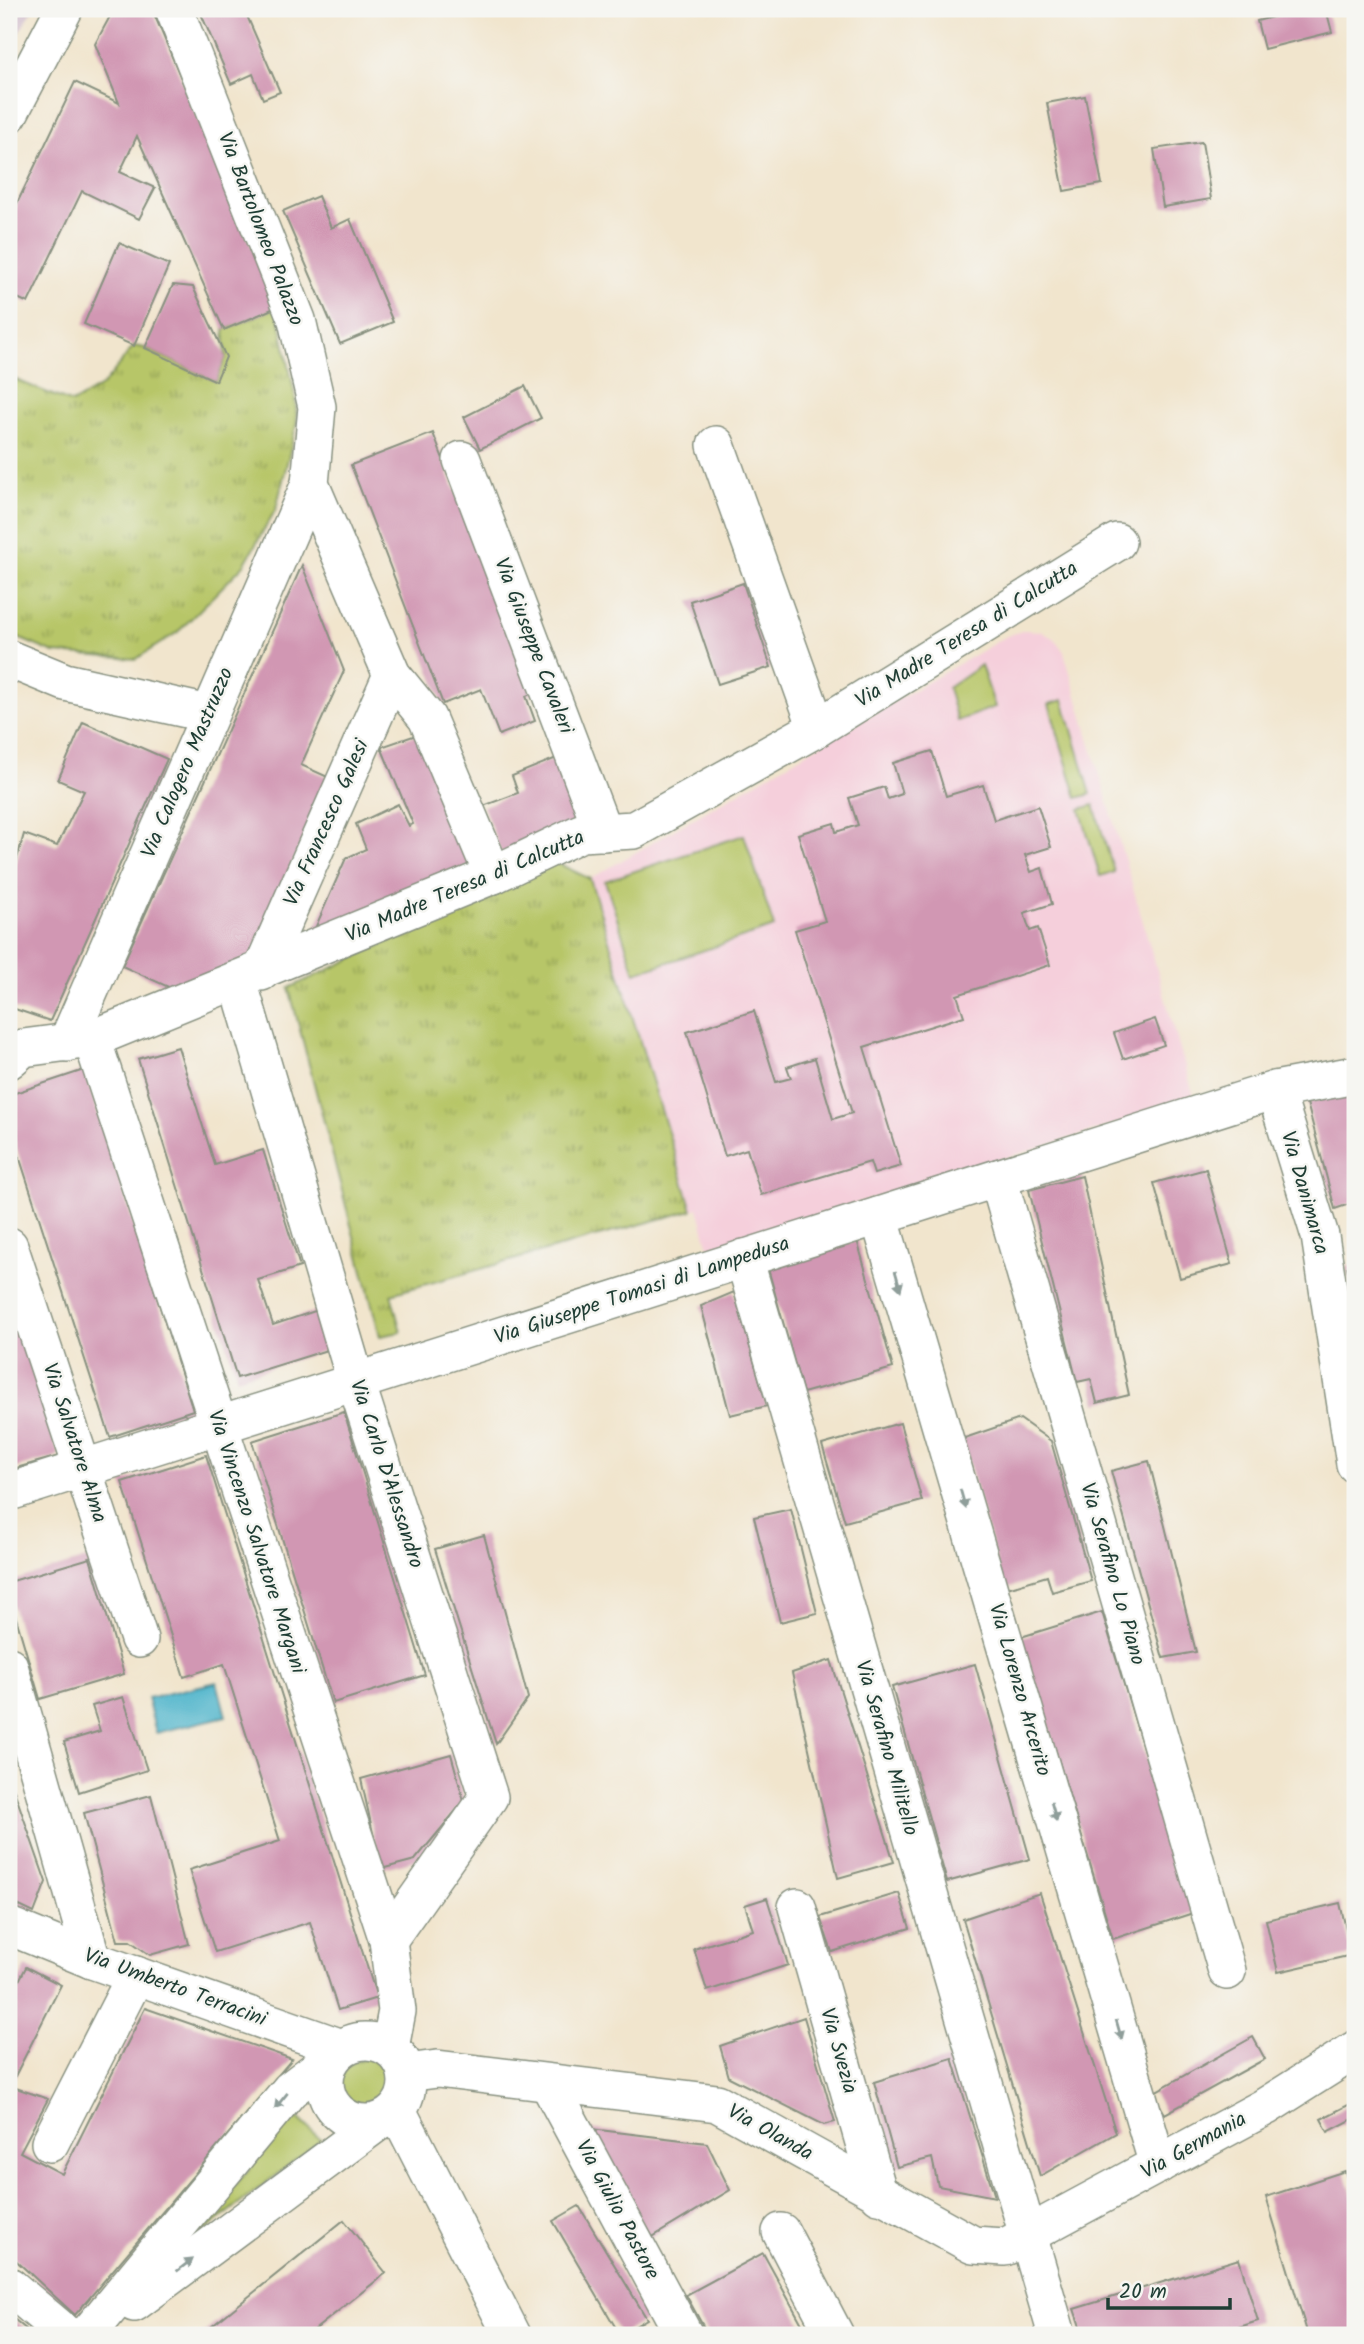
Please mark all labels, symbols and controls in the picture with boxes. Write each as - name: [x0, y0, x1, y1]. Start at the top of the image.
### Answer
- street label: Via Bartolomeo Palazzo: [208, 127, 312, 331]
- street label: Via Giuseppe Cavaleri: [484, 553, 582, 740]
- street label: Via Madre Teresa di Calcutta: [849, 553, 1085, 717]
- street label: Via Calogero Mastruzzo: [133, 662, 243, 864]
- street label: Via Francesco Galesi: [275, 733, 379, 912]
- street label: Via Madre Teresa di Calcutta: [340, 822, 590, 952]
- street label: Via Danimarca: [1271, 1128, 1337, 1258]
- street label: Via Giuseppe Tomasi di Lampedusa: [490, 1228, 794, 1354]
- one-way arrow: [894, 1271, 904, 1292]
- street label: Via Salvatore Alma: [33, 1359, 115, 1527]
- street label: Via Carlo D'Alessandro: [340, 1375, 432, 1573]
- street label: Via Vincenzo Salvatore Margani: [198, 1406, 315, 1679]
- street label: Via Serafino Lo Piano: [1070, 1479, 1154, 1669]
- one-way arrow: [958, 1489, 968, 1510]
- street label: Via Lorenzo Arcerito: [979, 1600, 1059, 1780]
- street label: Via Serafino Militello: [845, 1656, 927, 1840]
- one-way arrow: [1050, 1801, 1060, 1822]
- street label: Via Umberto Terracini: [79, 1940, 272, 2037]
- street label: Via Svezia: [810, 2004, 866, 2098]
- one-way arrow: [1114, 2020, 1124, 2041]
- one-way arrow: [274, 2093, 289, 2110]
- street label: Via Olanda: [721, 2096, 819, 2170]
- street label: Via Germania: [1135, 2103, 1253, 2189]
- street label: Via Giulio Pastore: [566, 2134, 668, 2287]
- one-way arrow: [176, 2258, 195, 2272]
- scale bar: [1108, 2267, 1231, 2311]
- text: 20 m: [1119, 2276, 1167, 2309]

